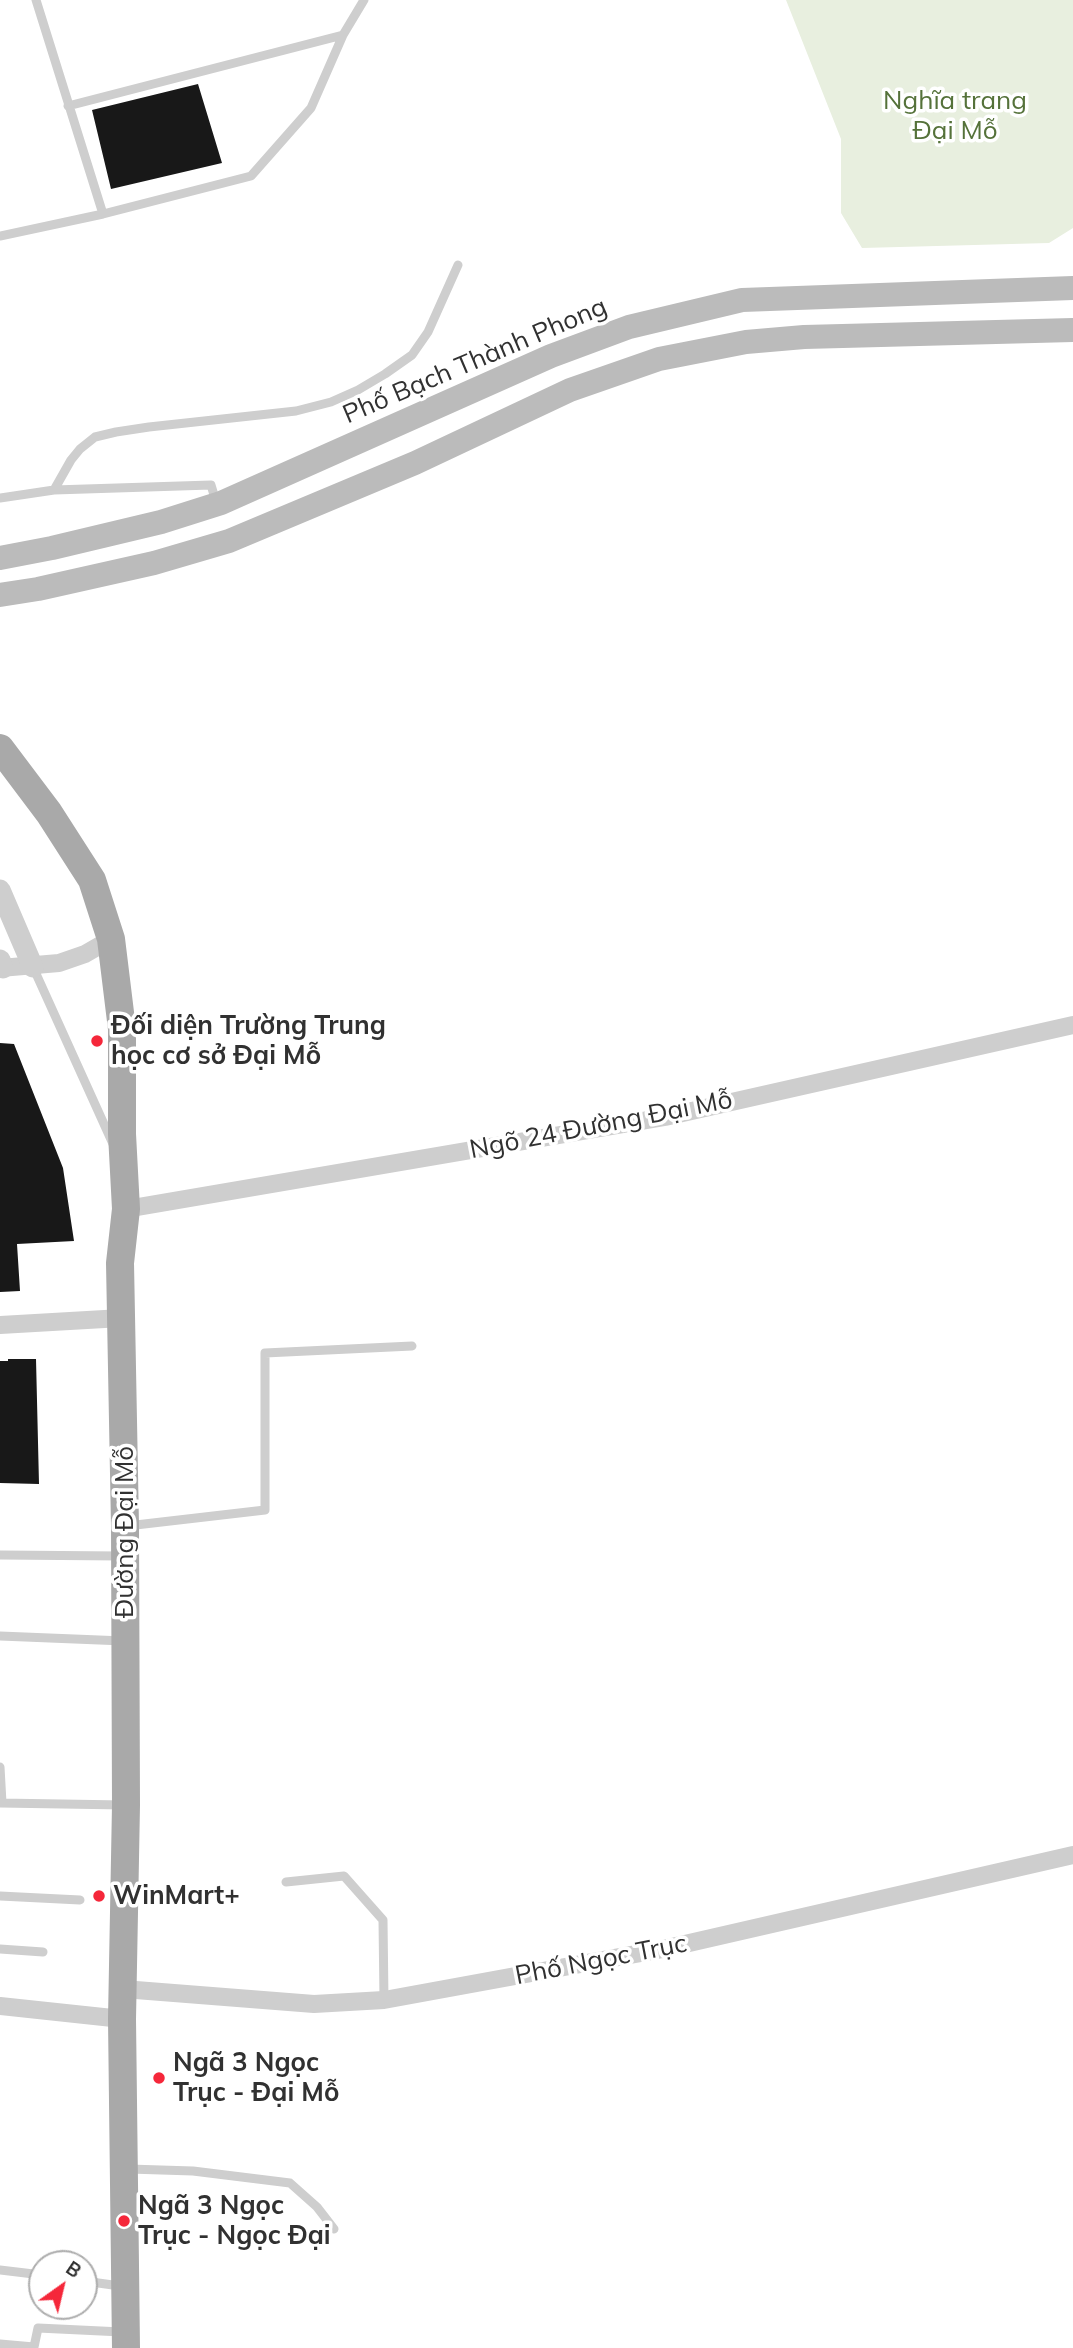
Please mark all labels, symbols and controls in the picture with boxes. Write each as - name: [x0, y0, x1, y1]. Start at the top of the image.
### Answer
- park label: Nghĩa trang Đại Mỗ: [883, 85, 1027, 146]
- street label: Phố Bạch Thành Phong: [338, 291, 612, 431]
- place label: Đối diện Trường Trung học cơ sở Đại Mỗ: [111, 1010, 386, 1072]
- marker: Đối diện Trường Trung học cơ sở Đại Mỗ: [89, 1033, 105, 1049]
- street label: Ngõ 24 Đường Đại Mỗ: [467, 1084, 735, 1166]
- street label: Đường Đại Mỗ: [109, 1446, 141, 1618]
- place label: WinMart+: [113, 1880, 240, 1912]
- marker: WinMart+: [91, 1888, 107, 1904]
- street label: Phố Ngọc Trục: [512, 1928, 690, 1992]
- place label: Ngã 3 Ngọc Trục - Đại Mỗ: [173, 2047, 339, 2108]
- marker: Ngã 3 Ngọc Trục - Đại Mỗ: [151, 2070, 167, 2086]
- place label: Ngã 3 Ngọc Trục - Ngọc Đại: [138, 2190, 331, 2252]
- marker: Ngã 3 Ngọc Trục - Ngọc Đại: [116, 2213, 132, 2229]
- north arrow: [28, 2250, 98, 2320]
- text: B: [61, 2256, 86, 2283]

